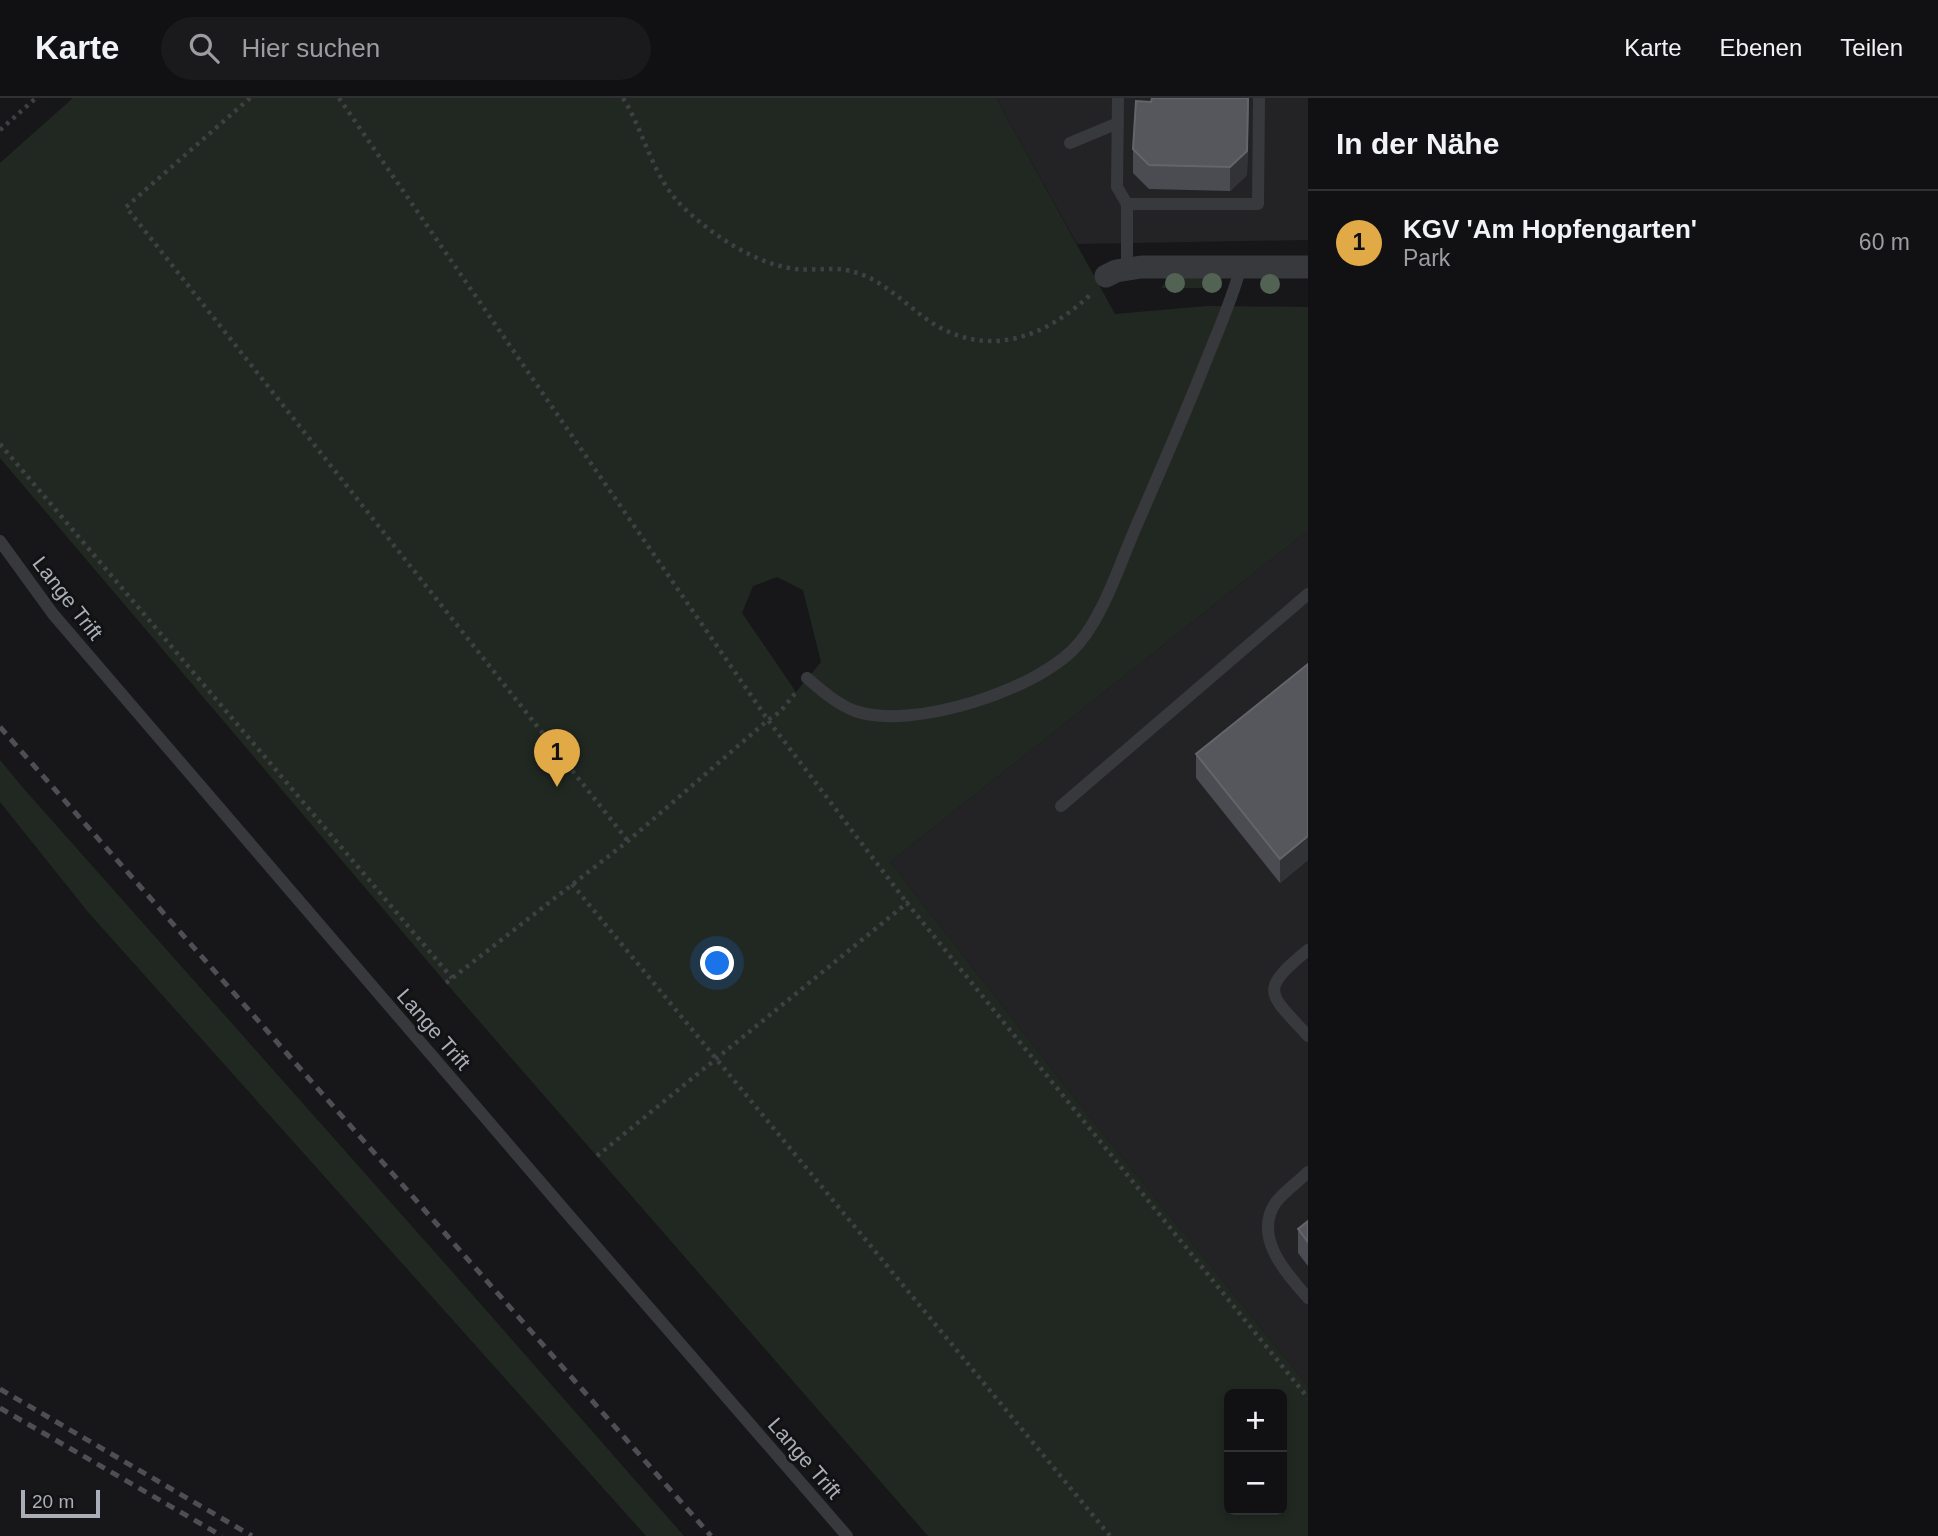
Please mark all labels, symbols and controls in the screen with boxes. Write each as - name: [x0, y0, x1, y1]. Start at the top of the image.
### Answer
- search box: [161, 17, 651, 80]
- text: Karte: [35, 29, 119, 66]
- icon: search: [185, 29, 223, 67]
- text: Hier suchen: [241, 33, 380, 63]
- text: Karte: [1624, 34, 1682, 61]
- text: Ebenen: [1720, 34, 1802, 61]
- text: Teilen: [1840, 34, 1903, 61]
- text: In der Nähe: [1336, 127, 1499, 160]
- text: KGV 'Am Hopfengarten': [1403, 214, 1697, 244]
- text: 1: [1353, 229, 1365, 255]
- text: 60 m: [1859, 229, 1910, 255]
- text: Park: [1403, 245, 1450, 271]
- street label: Lange Trift: [28, 552, 108, 644]
- pin: 1: [534, 729, 580, 787]
- your location: [700, 946, 734, 980]
- street label: Lange Trift: [393, 984, 475, 1074]
- map controls: [1224, 1389, 1287, 1515]
- button: +: [1224, 1389, 1287, 1452]
- street label: Lange Trift: [764, 1413, 846, 1503]
- button: −: [1224, 1452, 1287, 1515]
- scale bar: [21, 1487, 100, 1519]
- text: 20 m: [32, 1491, 74, 1512]

